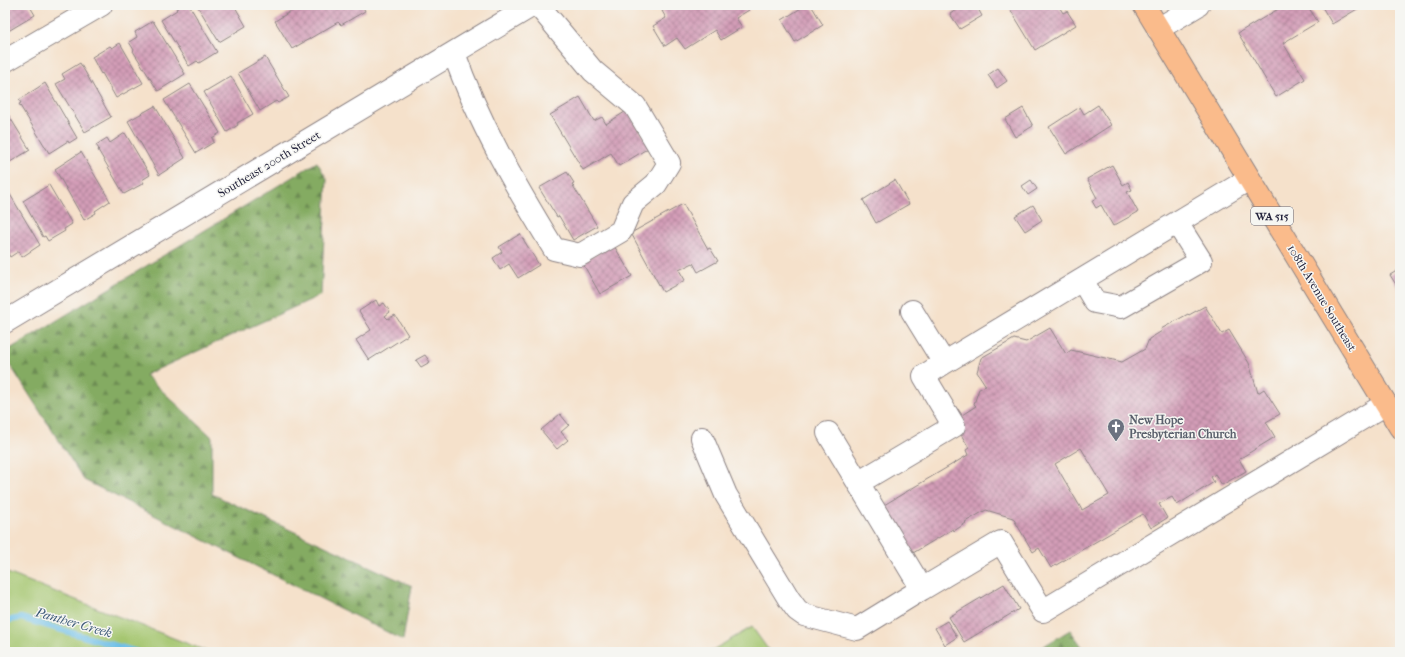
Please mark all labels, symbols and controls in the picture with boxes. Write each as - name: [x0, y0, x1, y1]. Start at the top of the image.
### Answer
- street label: Southeast 200th Street: [215, 127, 324, 200]
- road number: WA 515: [1251, 207, 1293, 225]
- street label: 108th Avenue Southeast: [1285, 242, 1360, 354]
- place label: New Hope Presbyterian Church: [1129, 413, 1237, 442]
- church icon: New Hope Presbyterian Church: [1106, 417, 1126, 442]
- water label: Panther Creek: [33, 604, 114, 641]

